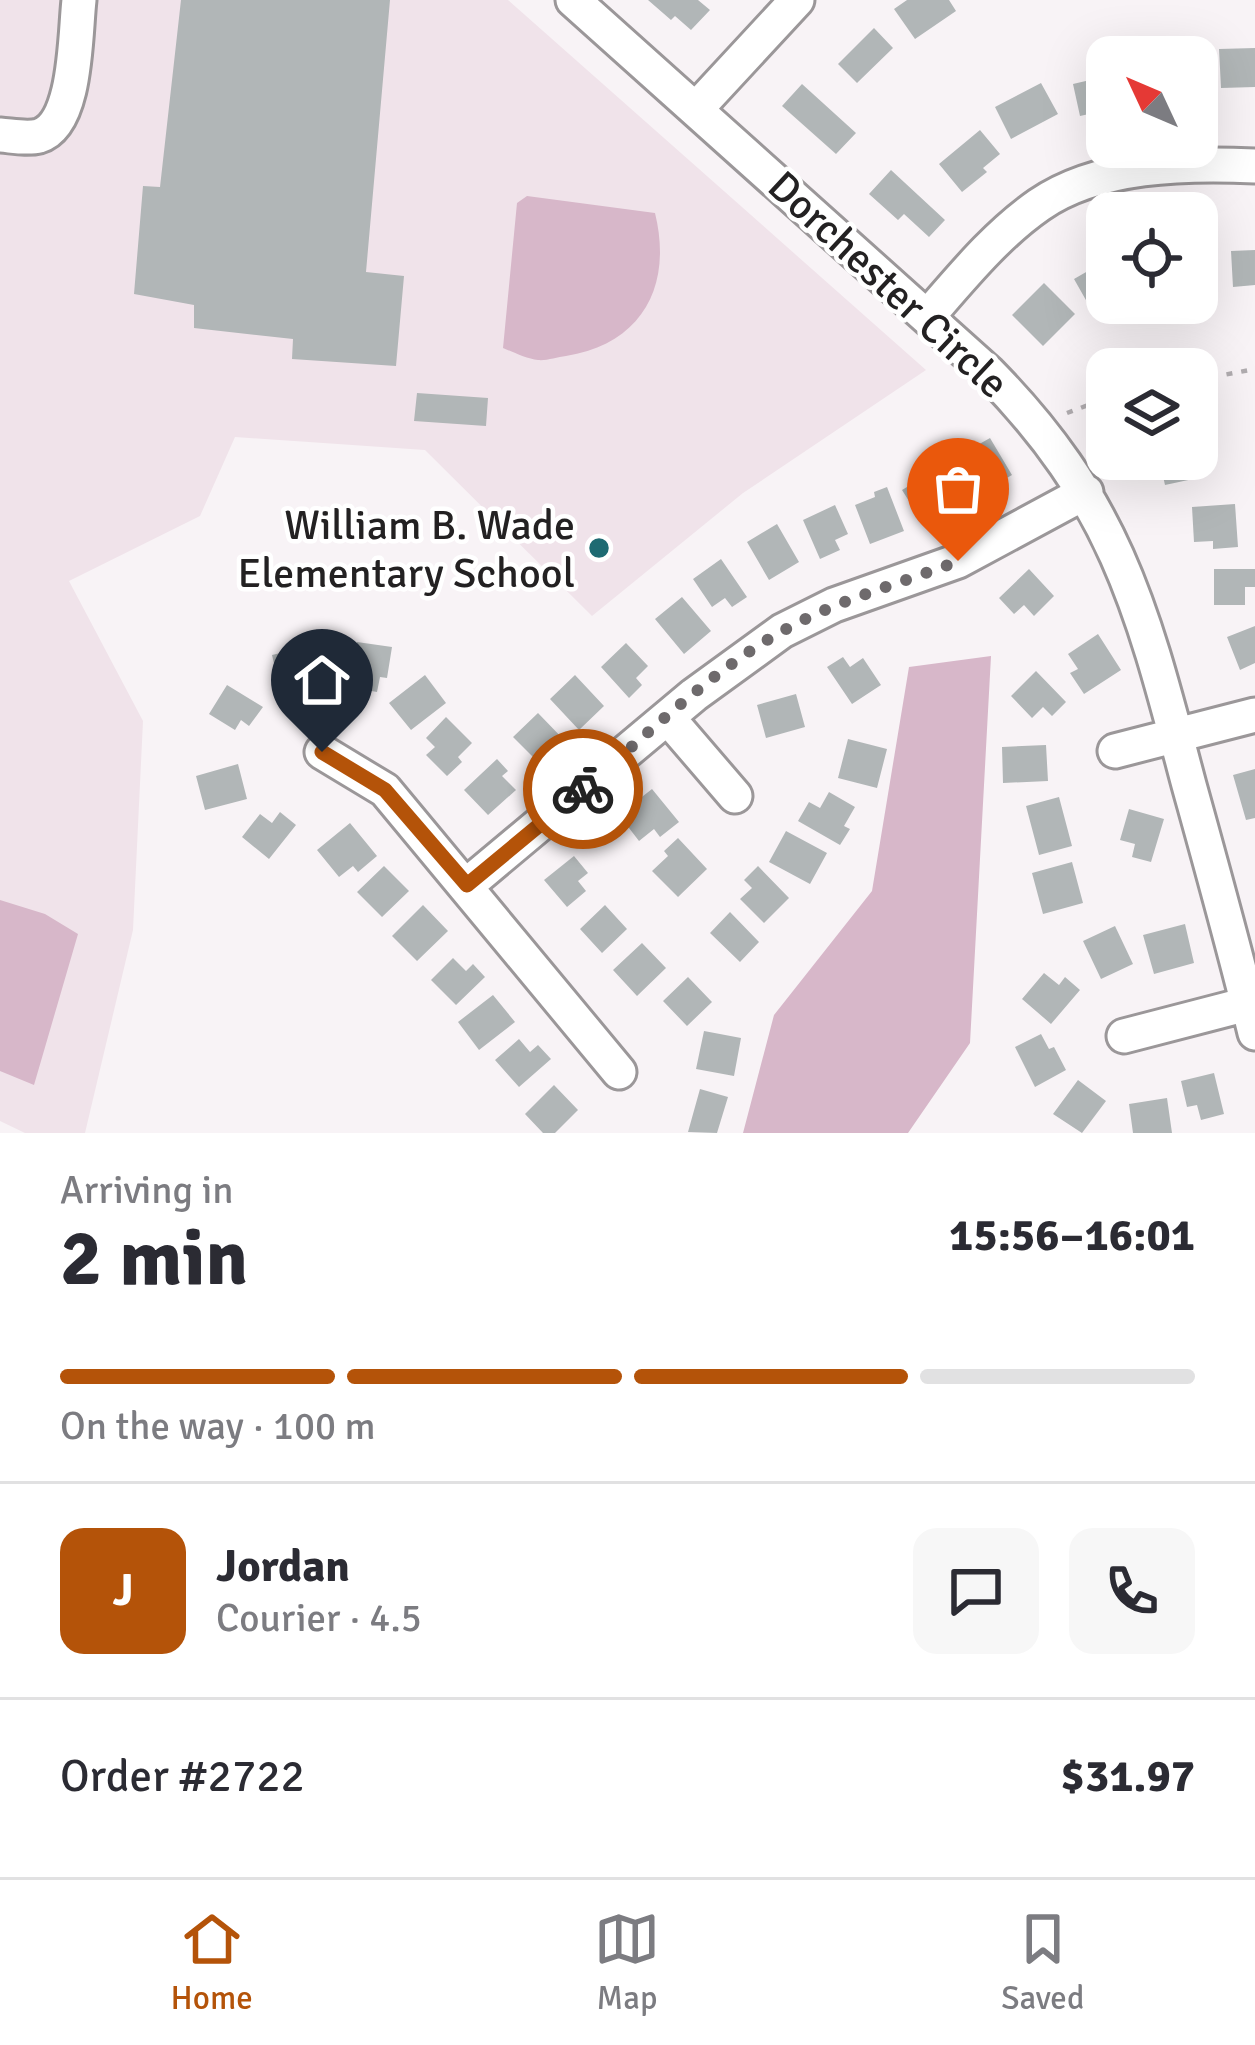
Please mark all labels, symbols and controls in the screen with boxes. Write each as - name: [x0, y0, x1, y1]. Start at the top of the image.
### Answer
- north arrow: [1086, 36, 1218, 168]
- map controls: [1086, 36, 1218, 480]
- street label: Dorchester Circle: [757, 161, 1019, 409]
- button: locate: [1086, 192, 1218, 324]
- button: layers: [1086, 348, 1218, 480]
- pin: [907, 438, 1009, 561]
- icon: bag: [925, 456, 991, 522]
- place label: William B. Wade Elementary School: [237, 500, 575, 599]
- marker: William B. Wade Elementary School: [586, 535, 612, 561]
- pin: [271, 629, 373, 752]
- icon: home: [289, 647, 355, 713]
- courier: [523, 729, 643, 849]
- icon: bike: [550, 756, 616, 822]
- text: Arriving in: [60, 1166, 234, 1214]
- text: 15:56–16:01: [949, 1208, 1195, 1263]
- text: 2 min: [60, 1211, 248, 1307]
- text: On the way · 100 m: [60, 1402, 376, 1450]
- button: chat: [913, 1528, 1039, 1654]
- button: phone: [1069, 1528, 1195, 1654]
- text: Jordan: [216, 1539, 350, 1594]
- text: J: [112, 1563, 134, 1618]
- text: Courier · 4.5: [216, 1594, 422, 1642]
- text: Order #2722: [60, 1749, 305, 1804]
- text: $31.97: [1061, 1749, 1195, 1804]
- tab: Home: [171, 1906, 253, 2019]
- tab: Map: [594, 1906, 660, 2019]
- tab: Saved: [1001, 1906, 1084, 2019]

